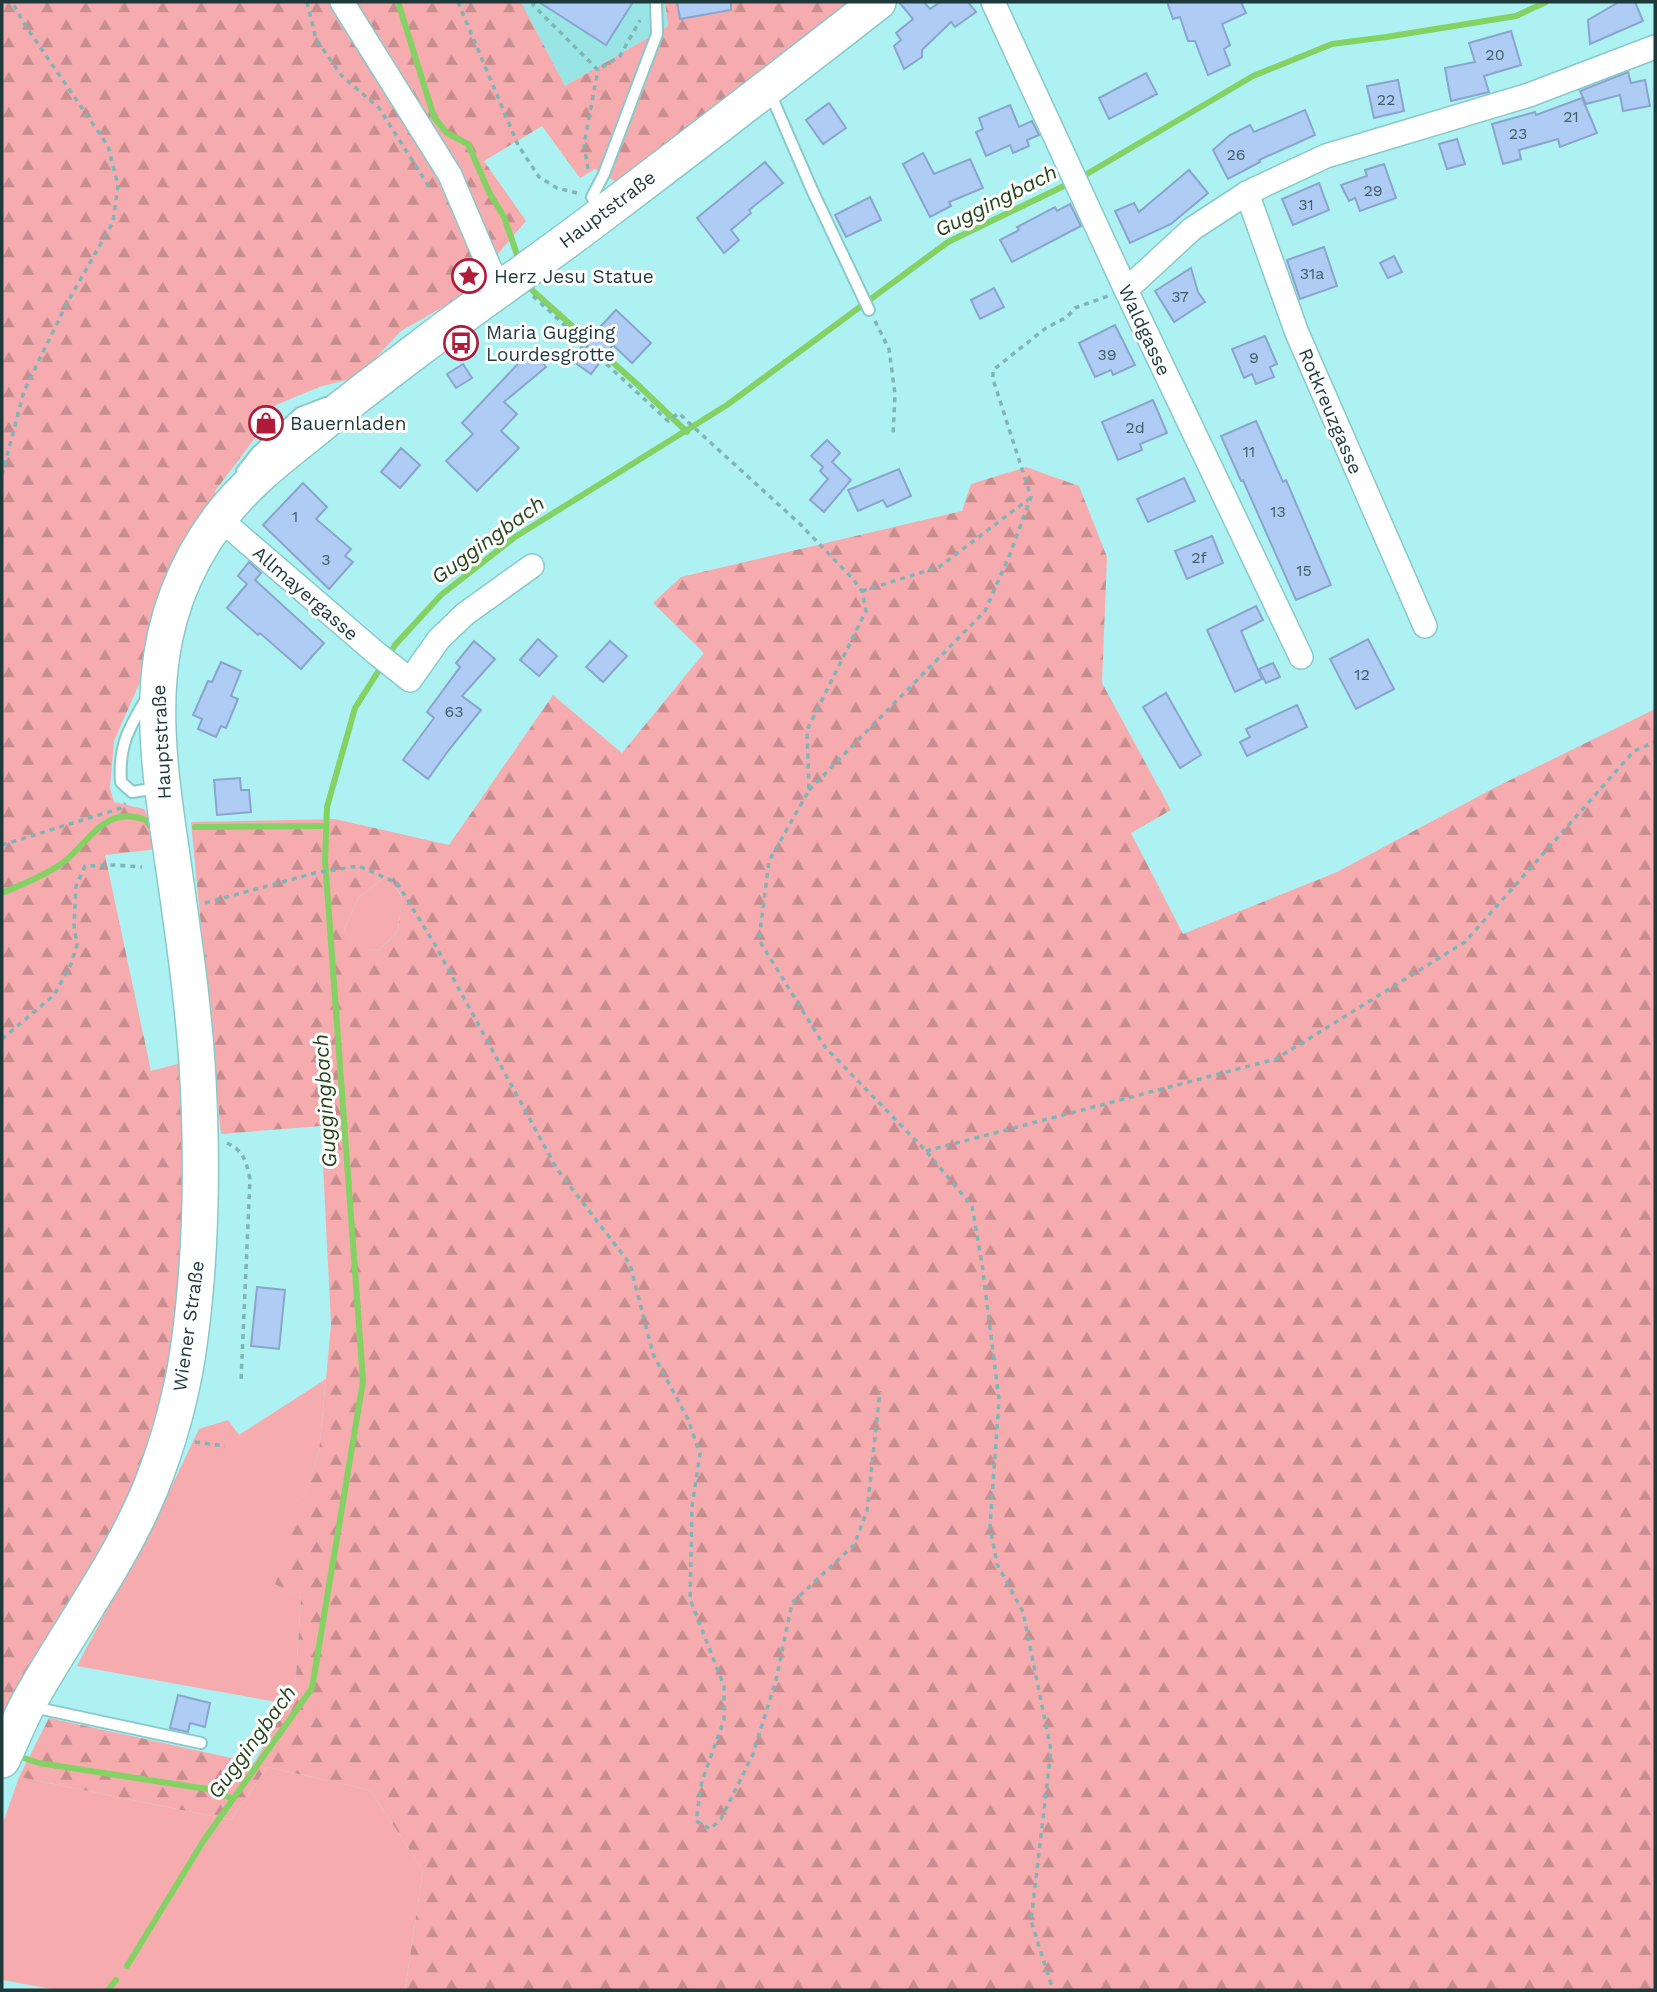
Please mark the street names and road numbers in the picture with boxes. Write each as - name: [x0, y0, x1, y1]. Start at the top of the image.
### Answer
- street label: Hauptstraße: [554, 166, 660, 253]
- street label: Waldgasse: [1113, 281, 1176, 379]
- street label: Rotkreuzgasse: [1294, 345, 1367, 478]
- street label: Allmayergasse: [248, 541, 363, 645]
- street label: Hauptstraße: [147, 684, 176, 800]
- street label: Wiener Straße: [168, 1259, 209, 1393]

